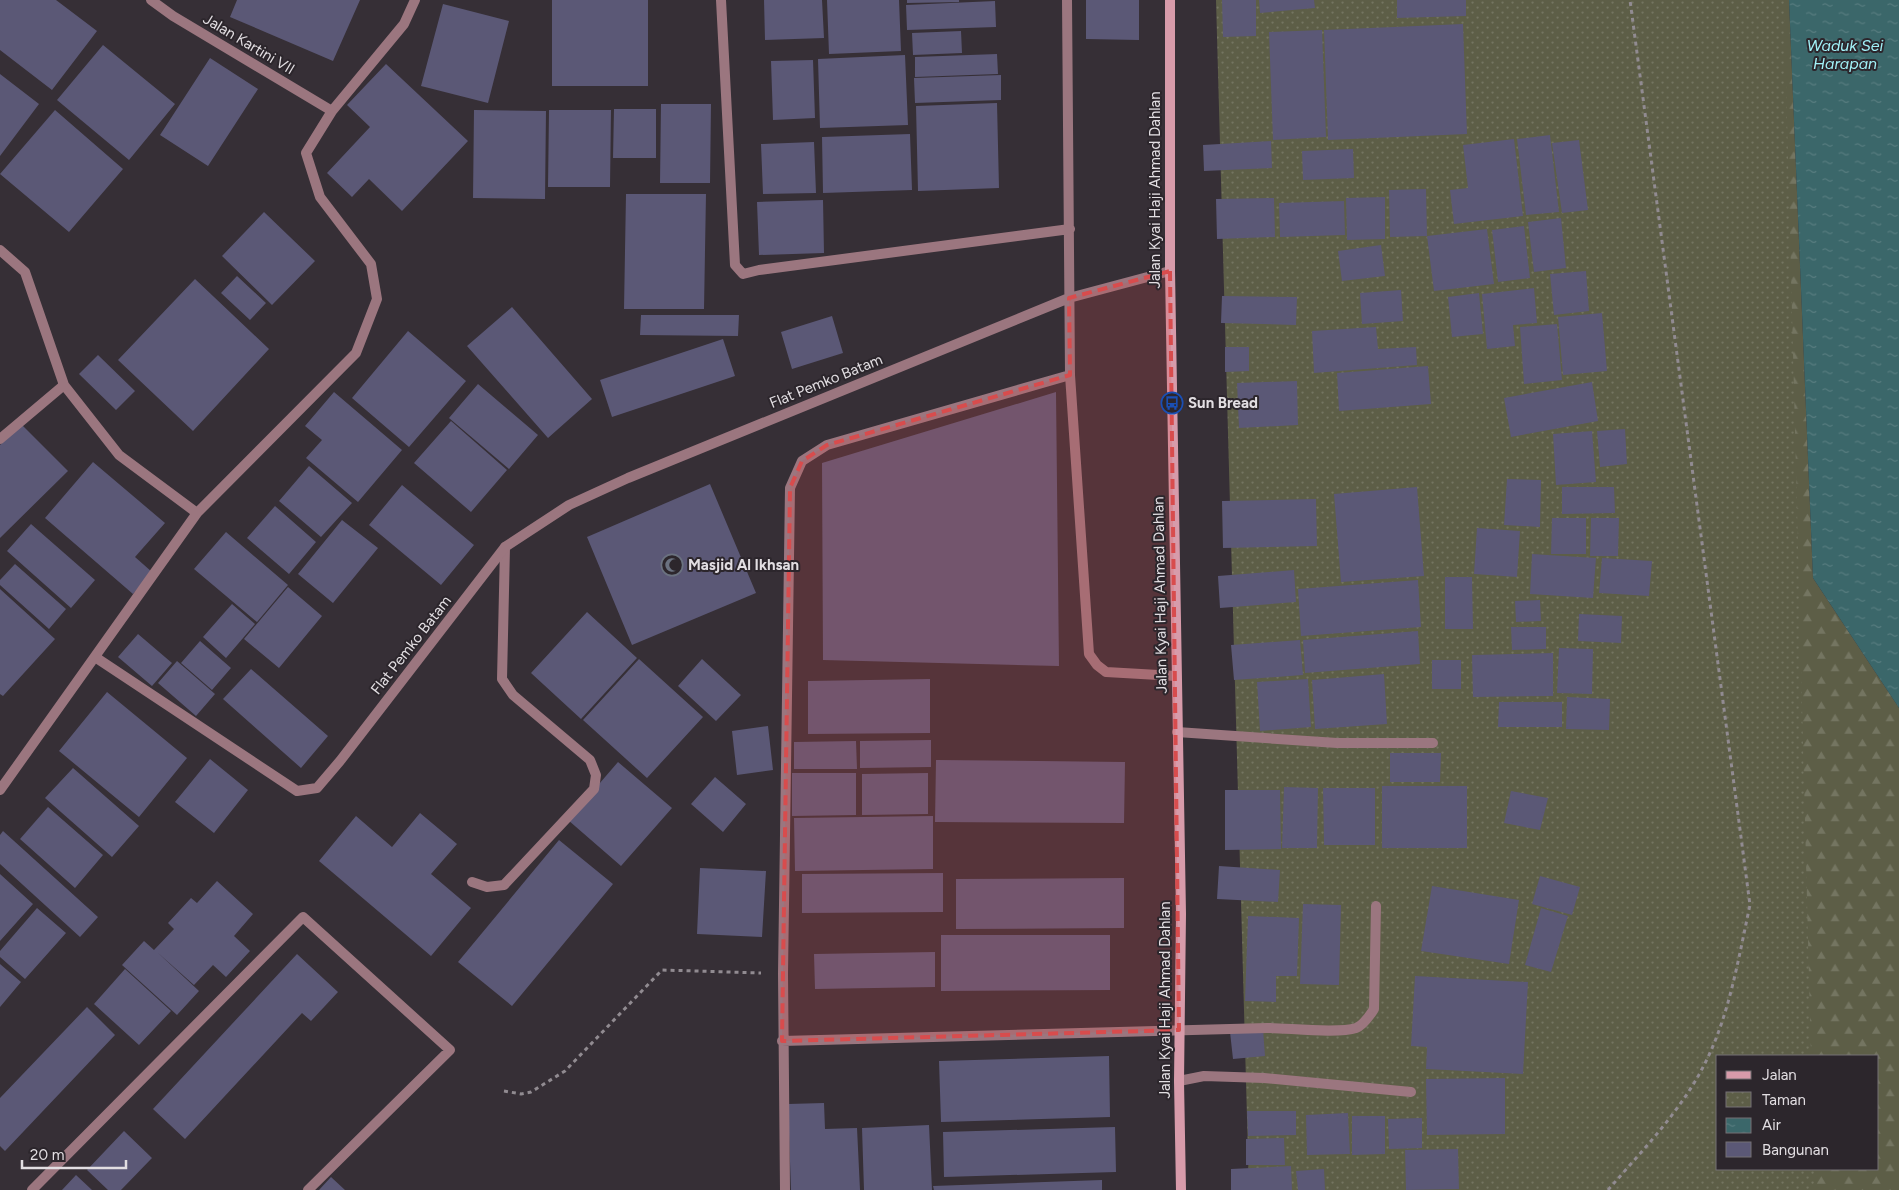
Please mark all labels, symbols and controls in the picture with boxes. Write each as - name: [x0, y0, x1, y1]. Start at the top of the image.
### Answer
- street label: Jalan Kartini VII: [200, 10, 298, 78]
- water label: Waduk Sei Harapan: [1807, 36, 1883, 73]
- street label: Jalan Kyai Haji Ahmad Dahlan: [1146, 91, 1164, 289]
- street label: Flat Pemko Batam: [767, 350, 885, 412]
- bus stop icon: Sun Bread: [1160, 391, 1184, 415]
- place label: Sun Bread: [1188, 394, 1258, 412]
- street label: Jalan Kyai Haji Ahmad Dahlan: [1149, 496, 1171, 694]
- mosque icon: Masjid Al Ikhsan: [660, 553, 684, 577]
- place label: Masjid Al Ikhsan: [688, 556, 799, 574]
- street label: Flat Pemko Batam: [367, 592, 455, 698]
- street label: Jalan Kyai Haji Ahmad Dahlan: [1156, 901, 1174, 1099]
- legend: [1716, 1055, 1879, 1170]
- text: Jalan: [1762, 1066, 1797, 1084]
- text: Taman: [1762, 1091, 1806, 1109]
- text: Air: [1762, 1116, 1781, 1134]
- scale bar: [22, 1138, 126, 1170]
- text: Bangunan: [1762, 1141, 1829, 1159]
- text: 20 m: [30, 1146, 64, 1164]

